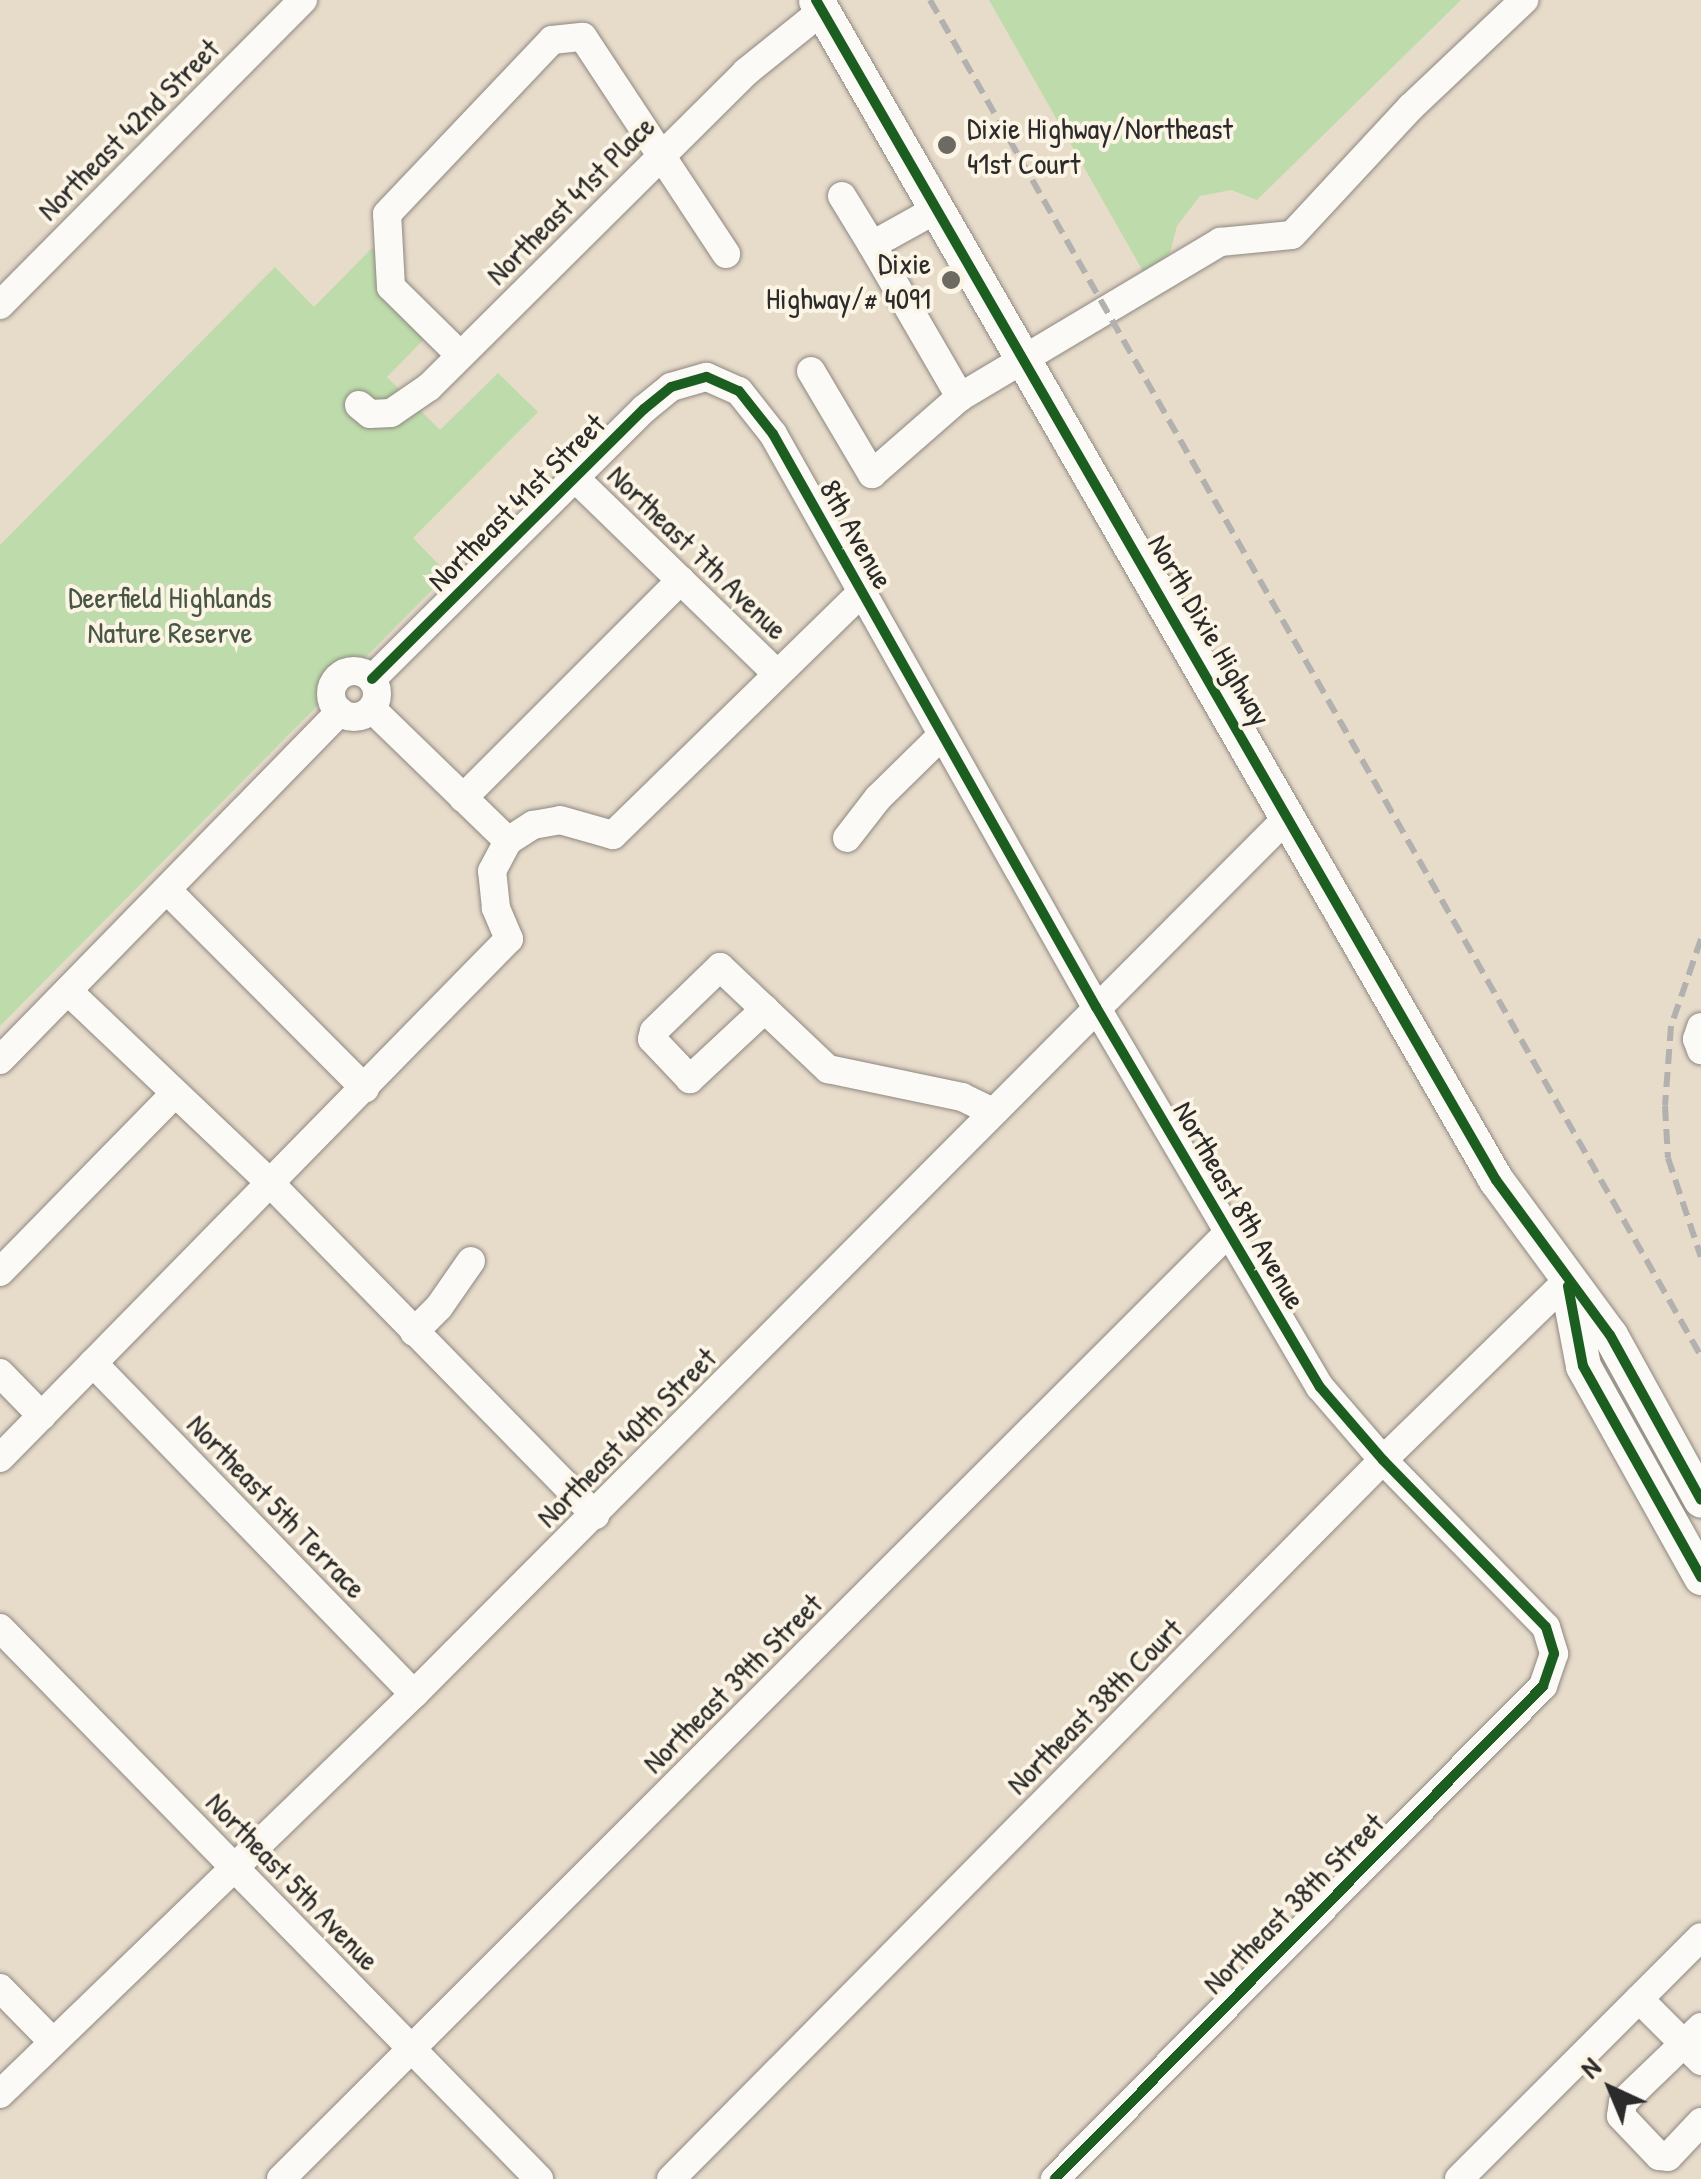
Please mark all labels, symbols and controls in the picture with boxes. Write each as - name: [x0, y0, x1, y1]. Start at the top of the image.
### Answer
- street label: Northeast 42nd Street: [30, 31, 226, 227]
- street label: Northeast 41st Place: [478, 108, 662, 292]
- place label: Dixie Highway/Northeast 41st Court: [967, 110, 1233, 180]
- marker: Dixie Highway/Northeast 41st Court: [936, 134, 958, 156]
- place label: Dixie Highway/# 4091: [766, 245, 931, 316]
- marker: Dixie Highway/# 4091: [940, 269, 962, 291]
- street label: Northeast 41st Street: [420, 406, 612, 598]
- street label: Northeast 7th Avenue: [601, 457, 795, 647]
- street label: 8th Avenue: [812, 473, 902, 595]
- street label: North Dixie Highway: [1141, 528, 1279, 732]
- park label: Deerfield Highlands Nature Reserve: [68, 579, 272, 650]
- street label: Northeast 8th Avenue: [1166, 1095, 1314, 1315]
- street label: Northeast 40th Street: [529, 1340, 723, 1534]
- street label: Northeast 5th Terrace: [180, 1406, 374, 1606]
- street label: Northeast 39th Street: [635, 1586, 829, 1780]
- street label: Northeast 38th Court: [999, 1611, 1189, 1801]
- street label: Northeast 5th Avenue: [199, 1784, 387, 1978]
- street label: Northeast 38th Street: [1195, 1805, 1391, 2001]
- north arrow: [1561, 2039, 1661, 2139]
- text: N: [1572, 2049, 1609, 2086]

